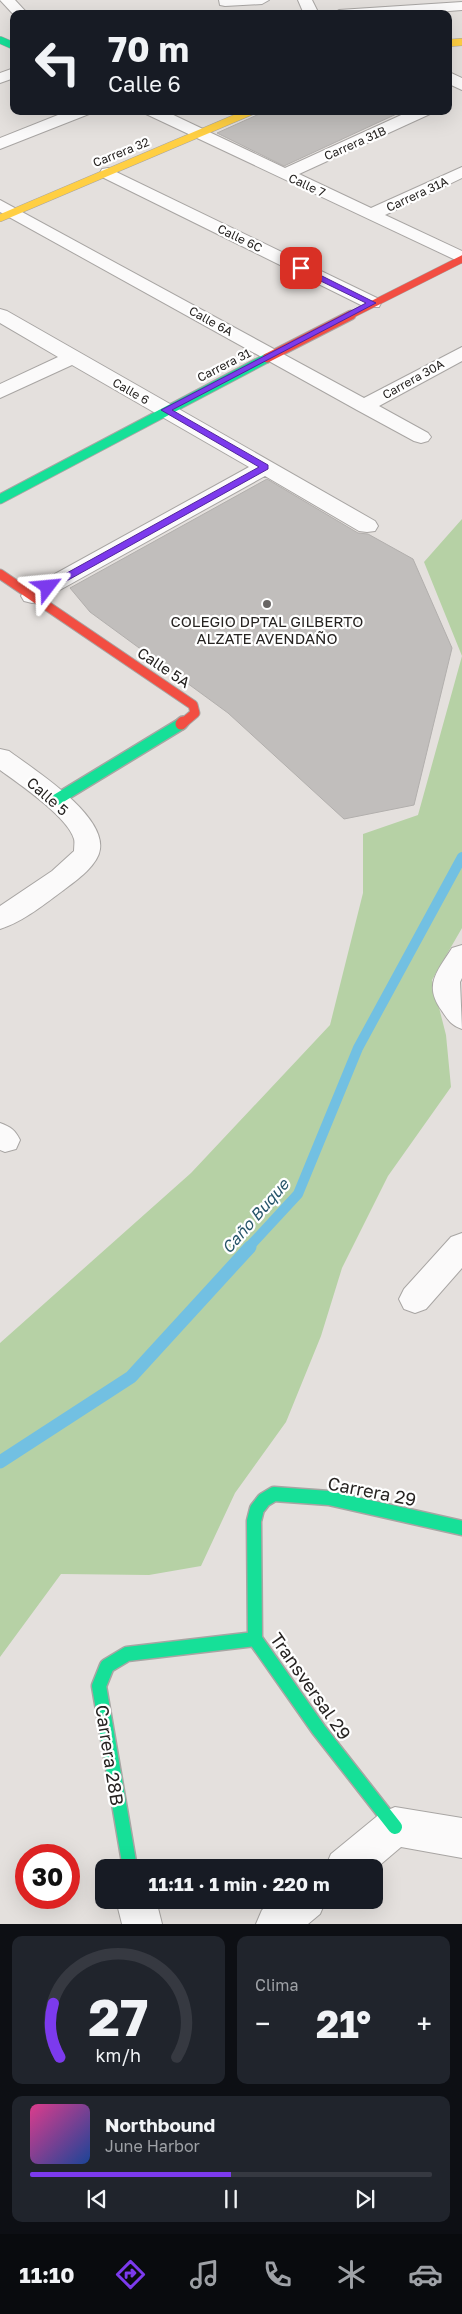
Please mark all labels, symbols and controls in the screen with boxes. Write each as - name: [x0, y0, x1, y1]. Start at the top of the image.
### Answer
- text: 70 m: [108, 28, 189, 70]
- icon: left: [25, 30, 90, 95]
- text: Calle 6: [108, 70, 181, 97]
- street label: Carrera 31B: [322, 123, 388, 163]
- street label: Carrera 32: [91, 134, 151, 170]
- street label: Calle 7: [286, 170, 328, 200]
- street label: Carrera 31A: [384, 173, 450, 215]
- street label: Calle 6C: [215, 221, 265, 255]
- pin: [280, 247, 322, 289]
- icon: arrive: [287, 254, 315, 282]
- street label: Calle 6A: [186, 303, 236, 339]
- street label: Carrera 31: [195, 345, 254, 385]
- street label: Carrera 30A: [380, 356, 446, 402]
- street label: Calle 6: [110, 375, 152, 407]
- position arrow: [21, 560, 73, 612]
- marker: COLEGIO DPTAL GILBERTO ALZATE AVENDAÑO: [261, 598, 273, 610]
- place label: COLEGIO DPTAL GILBERTO ALZATE AVENDAÑO: [171, 612, 363, 647]
- street label: Calle 5A: [134, 643, 194, 691]
- street label: Calle 5: [23, 773, 73, 819]
- water label: Caño Buque: [217, 1173, 294, 1257]
- street label: Carrera 29: [326, 1472, 418, 1510]
- street label: Transversal 29: [266, 1628, 356, 1744]
- street label: Carrera 28B: [91, 1703, 129, 1807]
- speed limit sign: 30: [15, 1844, 80, 1909]
- text: 11:11 · 1 min · 220 m: [148, 1872, 330, 1895]
- text: Clima: [255, 1975, 299, 1995]
- text: 27: [88, 1985, 149, 2047]
- text: 21°: [316, 2001, 371, 2046]
- text: −: [255, 2007, 270, 2040]
- text: +: [417, 2007, 432, 2040]
- text: km/h: [96, 2044, 141, 2066]
- text: Northbound: [105, 2113, 215, 2136]
- text: June Harbor: [105, 2136, 200, 2156]
- icon: previous: [83, 2185, 111, 2213]
- icon: pause: [217, 2185, 245, 2213]
- icon: next: [351, 2185, 379, 2213]
- icon: directions: [113, 2257, 148, 2292]
- icon: music: [187, 2257, 222, 2292]
- icon: phone: [260, 2257, 295, 2292]
- icon: climate: [334, 2257, 369, 2292]
- icon: car: [408, 2257, 443, 2292]
- text: 11:10: [19, 2261, 75, 2288]

